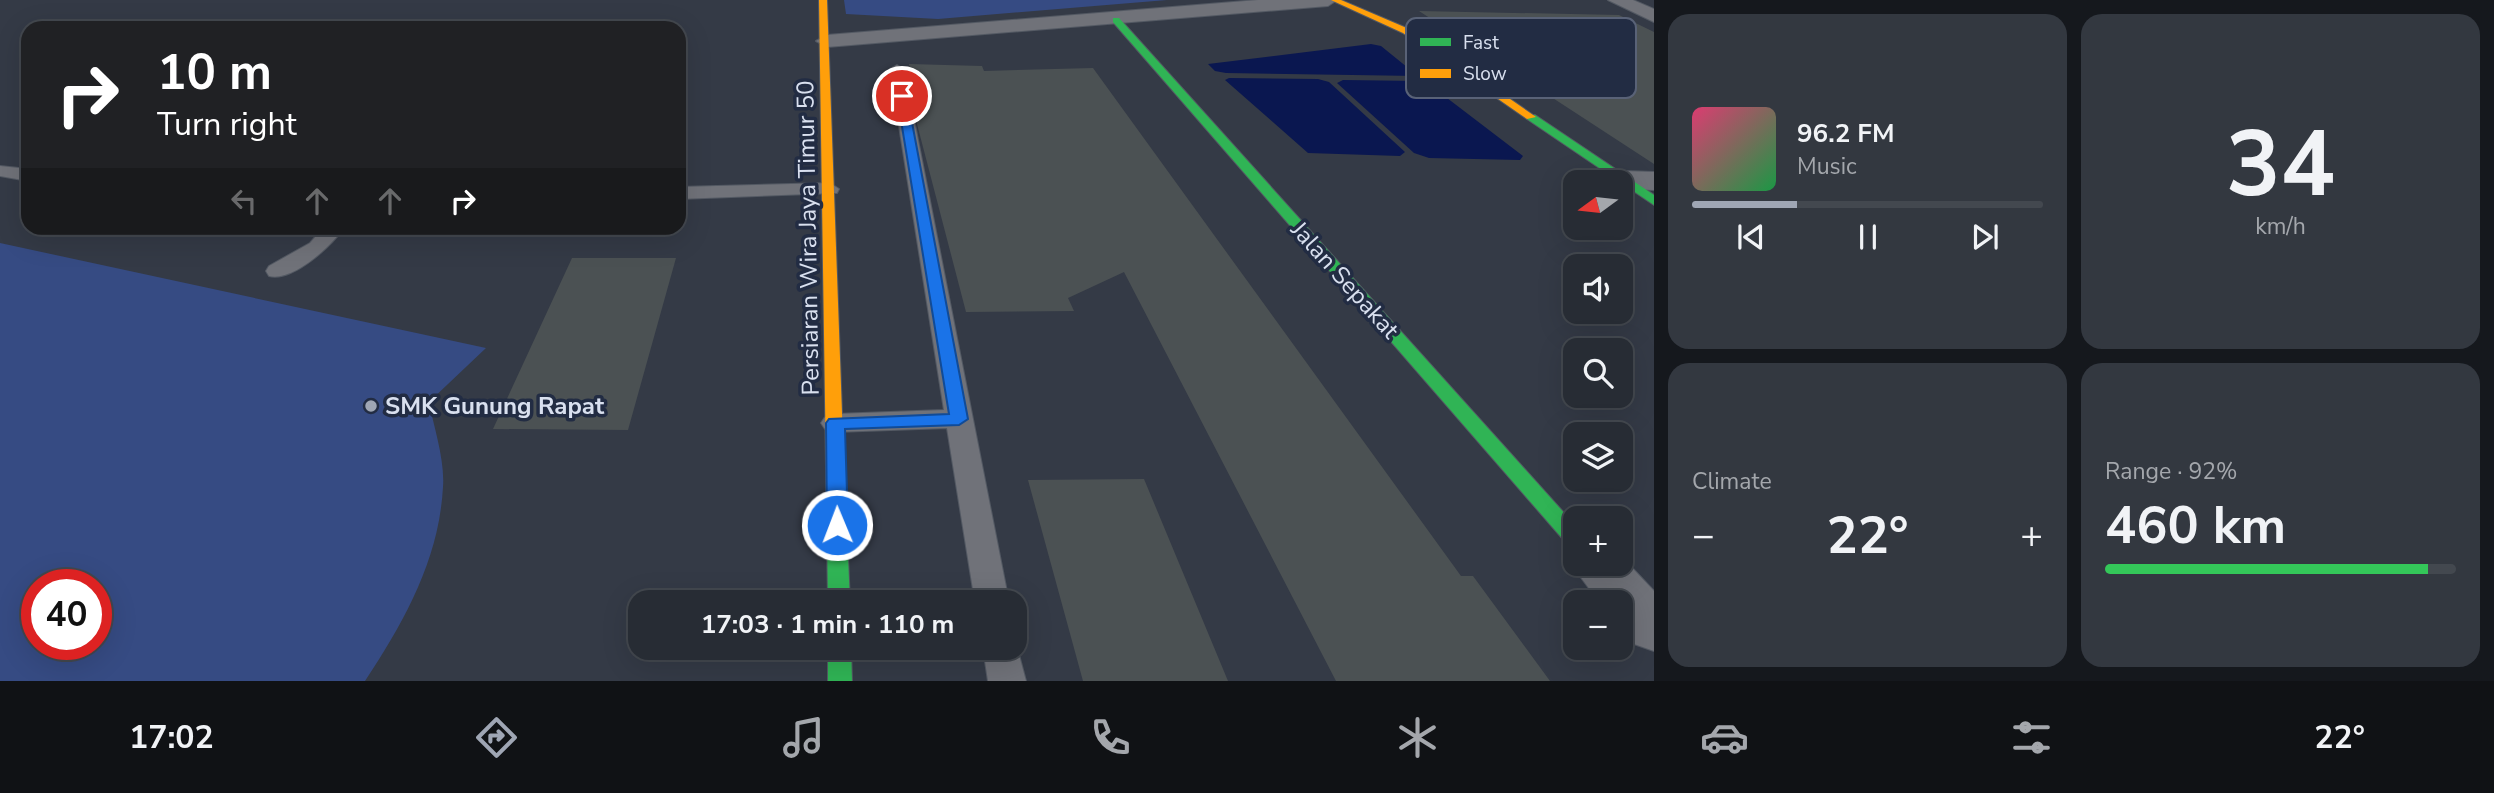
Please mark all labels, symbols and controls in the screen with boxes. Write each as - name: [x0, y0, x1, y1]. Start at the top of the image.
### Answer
- legend: [1406, 18, 1636, 98]
- text: Fast: [1463, 30, 1499, 56]
- text: 10 m: [157, 39, 272, 106]
- icon: right: [42, 49, 133, 140]
- text: Slow: [1463, 61, 1507, 87]
- pin: [872, 66, 932, 126]
- icon: arrive: [883, 77, 921, 115]
- street label: Persiaran Wira Jaya Timur 50: [789, 80, 827, 396]
- text: Turn right: [157, 103, 297, 146]
- text: 34: [2226, 103, 2335, 227]
- text: 96.2 FM: [1797, 116, 1894, 151]
- text: Music: [1797, 151, 1857, 182]
- north arrow: [1563, 170, 1633, 240]
- map controls: [1563, 170, 1633, 660]
- icon: left: [225, 182, 263, 220]
- icon: ahead: [298, 182, 336, 220]
- icon: ahead: [371, 182, 409, 220]
- icon: right: [444, 182, 482, 220]
- text: km/h: [2255, 211, 2306, 242]
- street label: Jalan Sepakat: [1283, 214, 1407, 346]
- icon: previous: [1732, 218, 1770, 256]
- icon: pause: [1849, 218, 1887, 256]
- icon: next: [1966, 218, 2004, 256]
- button: sound: [1563, 254, 1633, 324]
- button: search: [1563, 338, 1633, 408]
- place label: SMK Gunung Rapat: [385, 390, 605, 422]
- marker: SMK Gunung Rapat: [363, 398, 379, 414]
- button: layers: [1563, 422, 1633, 492]
- text: Range · 92%: [2105, 456, 2237, 487]
- text: Climate: [1692, 466, 1772, 497]
- position arrow: [800, 488, 874, 562]
- text: 460 km: [2105, 490, 2286, 561]
- text: 22°: [1826, 500, 1909, 571]
- button: +: [1563, 506, 1633, 576]
- text: −: [1692, 510, 1715, 561]
- text: +: [2020, 510, 2043, 561]
- speed limit sign: 40: [21, 569, 112, 660]
- button: −: [1563, 590, 1633, 660]
- text: 17:03 · 1 min · 110 m: [701, 607, 954, 642]
- icon: directions: [472, 713, 521, 762]
- icon: music: [779, 713, 828, 762]
- icon: phone: [1086, 713, 1135, 762]
- icon: climate: [1393, 713, 1442, 762]
- icon: car: [1700, 713, 1749, 762]
- icon: filters: [2007, 713, 2056, 762]
- text: 17:02: [129, 716, 214, 759]
- text: 22°: [2314, 716, 2365, 759]

